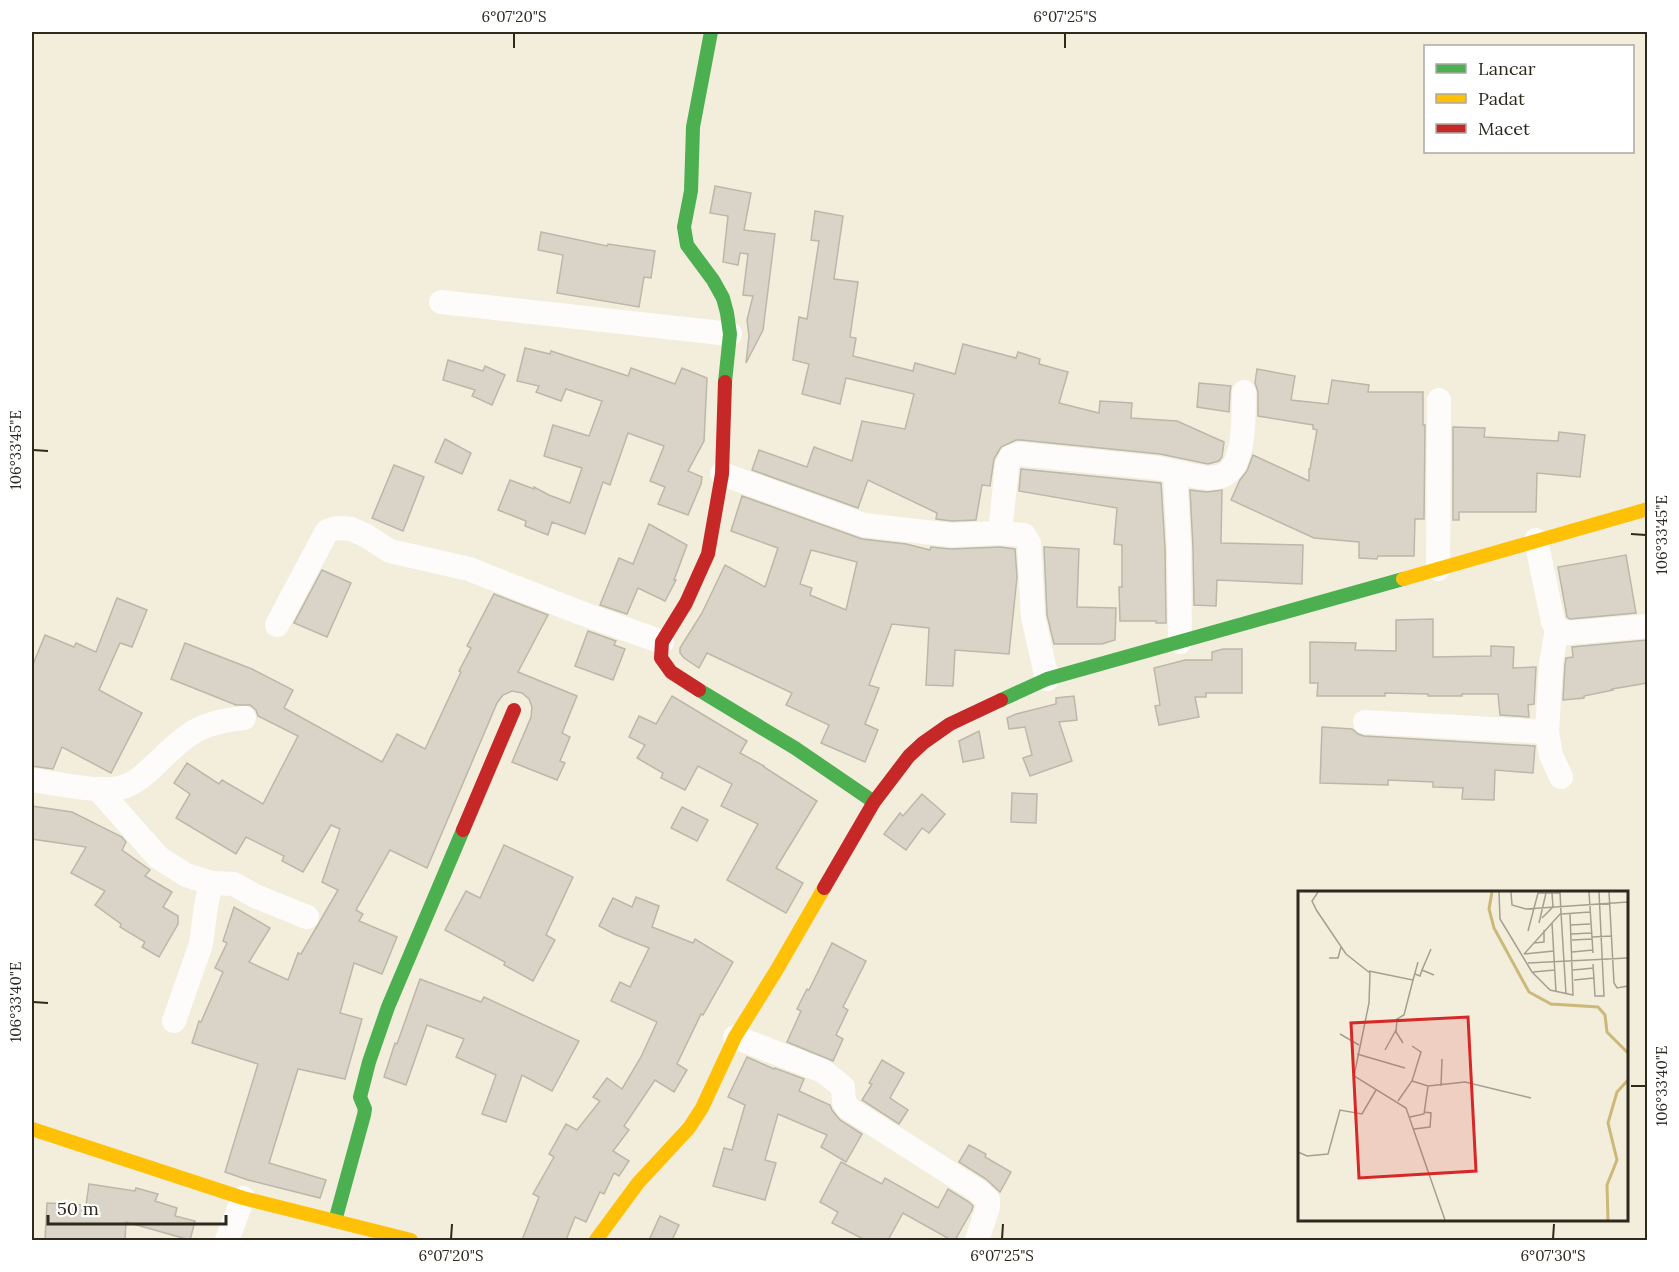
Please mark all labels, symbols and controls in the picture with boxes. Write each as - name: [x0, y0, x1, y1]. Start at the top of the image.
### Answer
- text: 6°07'20"S: [482, 7, 546, 26]
- text: 6°07'25"S: [1033, 7, 1097, 26]
- legend: [1424, 45, 1634, 153]
- text: Lancar: [1478, 57, 1536, 80]
- text: Padat: [1478, 87, 1525, 110]
- text: Macet: [1478, 117, 1530, 140]
- text: 106°33'45"E: [6, 410, 25, 490]
- text: 106°33'45"E: [1652, 495, 1671, 575]
- inset map: [1298, 891, 1628, 1221]
- text: 106°33'40"E: [6, 962, 25, 1042]
- text: 106°33'40"E: [1652, 1046, 1671, 1126]
- scale bar: [48, 1188, 226, 1226]
- text: 50 m: [57, 1197, 99, 1220]
- text: 6°07'20"S: [419, 1246, 483, 1265]
- text: 6°07'25"S: [970, 1246, 1034, 1265]
- text: 6°07'30"S: [1520, 1246, 1586, 1265]

